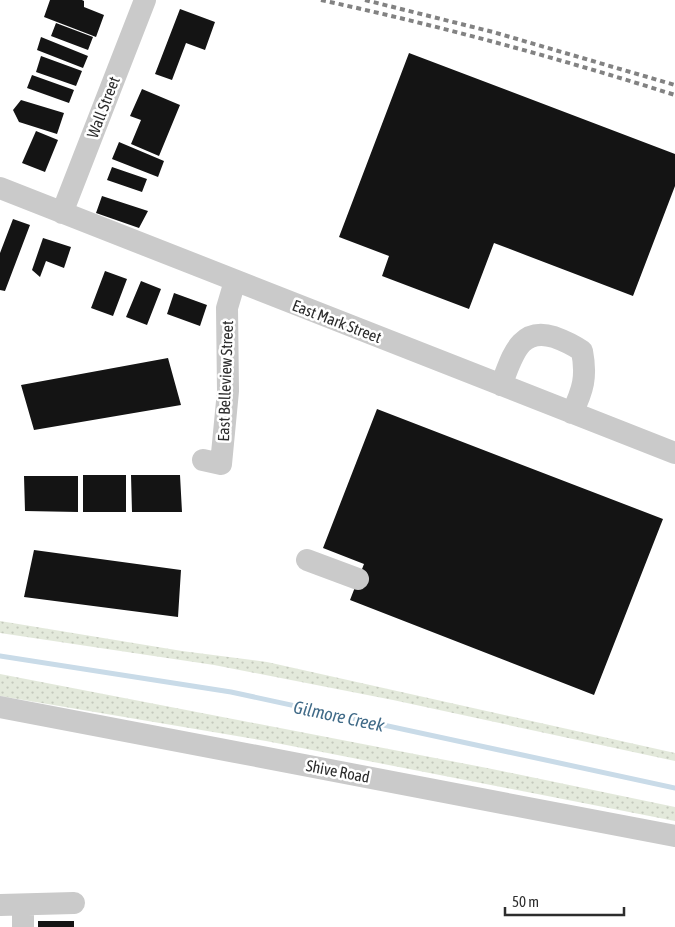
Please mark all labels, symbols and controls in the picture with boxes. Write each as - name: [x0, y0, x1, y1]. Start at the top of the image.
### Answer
- street label: Wall Street: [83, 73, 123, 140]
- street label: East Mark Street: [290, 296, 384, 346]
- street label: East Belleview Street: [214, 320, 236, 442]
- water label: Gilmore Creek: [292, 696, 387, 736]
- street label: Shive Road: [305, 756, 371, 786]
- scale bar: [505, 884, 624, 916]
- text: 50 m: [512, 893, 539, 910]

